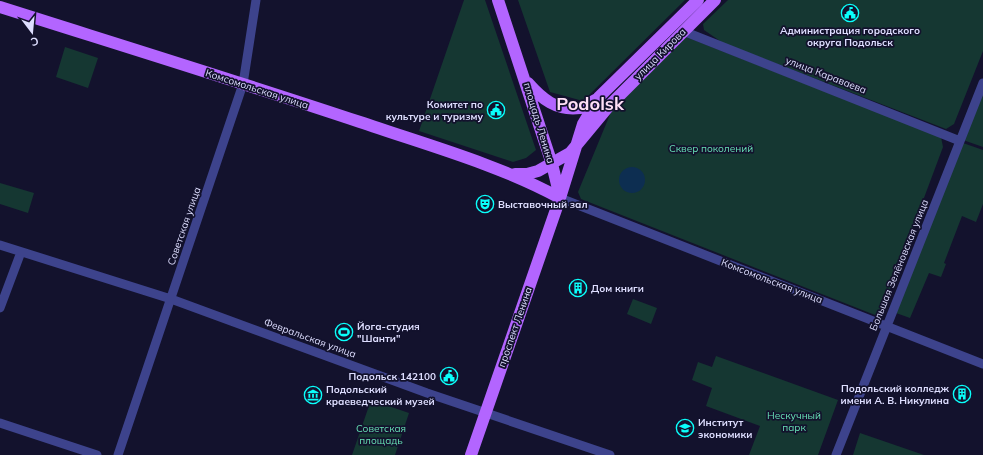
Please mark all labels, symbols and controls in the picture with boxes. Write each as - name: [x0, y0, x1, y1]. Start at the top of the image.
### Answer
- public building icon: Администрация городского округа Подольск: [840, 3, 860, 23]
- north arrow: [12, 12, 52, 52]
- place label: Администрация городского округа Подольск: [780, 24, 920, 49]
- street label: улица Кирова: [631, 25, 689, 83]
- text: С: [29, 34, 40, 50]
- street label: улица Караваева: [784, 54, 868, 96]
- street label: Комсомольская улица: [204, 66, 310, 112]
- street label: площадь Ленина: [521, 81, 557, 165]
- district label: Podolsk: [556, 92, 625, 115]
- place label: Комитет по культуре и туризму: [386, 98, 483, 123]
- public building icon: Комитет по культуре и туризму: [486, 100, 506, 120]
- park label: Сквер поколений: [669, 142, 753, 155]
- street label: Советская улица: [165, 185, 203, 267]
- theatre icon: Выставочный зал: [475, 194, 495, 214]
- street label: Большая Зелёновская улица: [867, 197, 931, 333]
- place label: Выставочный зал: [498, 198, 588, 211]
- street label: Комсомольская улица: [719, 256, 825, 306]
- building icon: Дом книги: [568, 278, 588, 298]
- place label: Дом книги: [591, 282, 644, 295]
- street label: проспект Ленина: [495, 285, 535, 369]
- street label: Февральская улица: [262, 315, 358, 361]
- place label: Йога-студия "Шанти": [357, 320, 420, 345]
- sports icon: Йога-студия "Шанти": [334, 322, 354, 342]
- public building icon: Подольск 142100: [439, 366, 459, 386]
- place label: Подольск 142100: [349, 370, 436, 383]
- place label: Подольский колледж имени А. В. Никулина: [841, 382, 950, 407]
- place label: Подольский краеведческий музей: [326, 383, 435, 408]
- building icon: Подольский колледж имени А. В. Никулина: [952, 384, 972, 404]
- museum icon: Подольский краеведческий музей: [303, 385, 323, 405]
- park label: Нескучный парк: [767, 409, 821, 434]
- place label: Институт экономики: [698, 416, 752, 441]
- school or university icon: Институт экономики: [675, 418, 695, 438]
- park label: Советская площадь: [356, 422, 406, 447]

